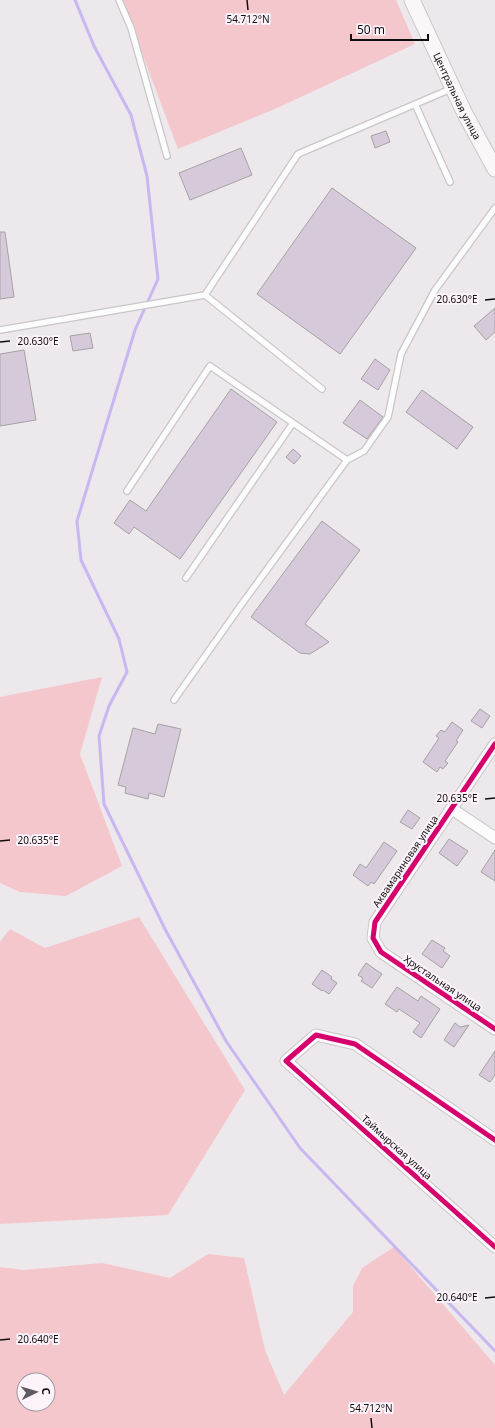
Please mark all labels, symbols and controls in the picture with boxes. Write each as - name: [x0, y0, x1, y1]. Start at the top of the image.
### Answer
- text: 54.712°N: [226, 12, 270, 26]
- scale bar: [351, 16, 428, 42]
- text: 50 m: [357, 21, 385, 38]
- street label: Центральная улица: [430, 50, 485, 142]
- text: 20.630°E: [436, 292, 478, 306]
- text: 20.630°E: [17, 334, 59, 348]
- text: 20.635°E: [436, 791, 478, 805]
- street label: Аквамариновая улица: [369, 812, 441, 910]
- text: 20.635°E: [17, 833, 59, 847]
- street label: Хрустальная улица: [401, 952, 485, 1014]
- street label: Таймырская улица: [359, 1111, 435, 1183]
- text: 20.640°E: [436, 1290, 478, 1304]
- text: 20.640°E: [17, 1332, 59, 1346]
- north arrow: [16, 1372, 56, 1412]
- text: С: [39, 1387, 54, 1395]
- text: 54.712°N: [349, 1401, 393, 1415]

